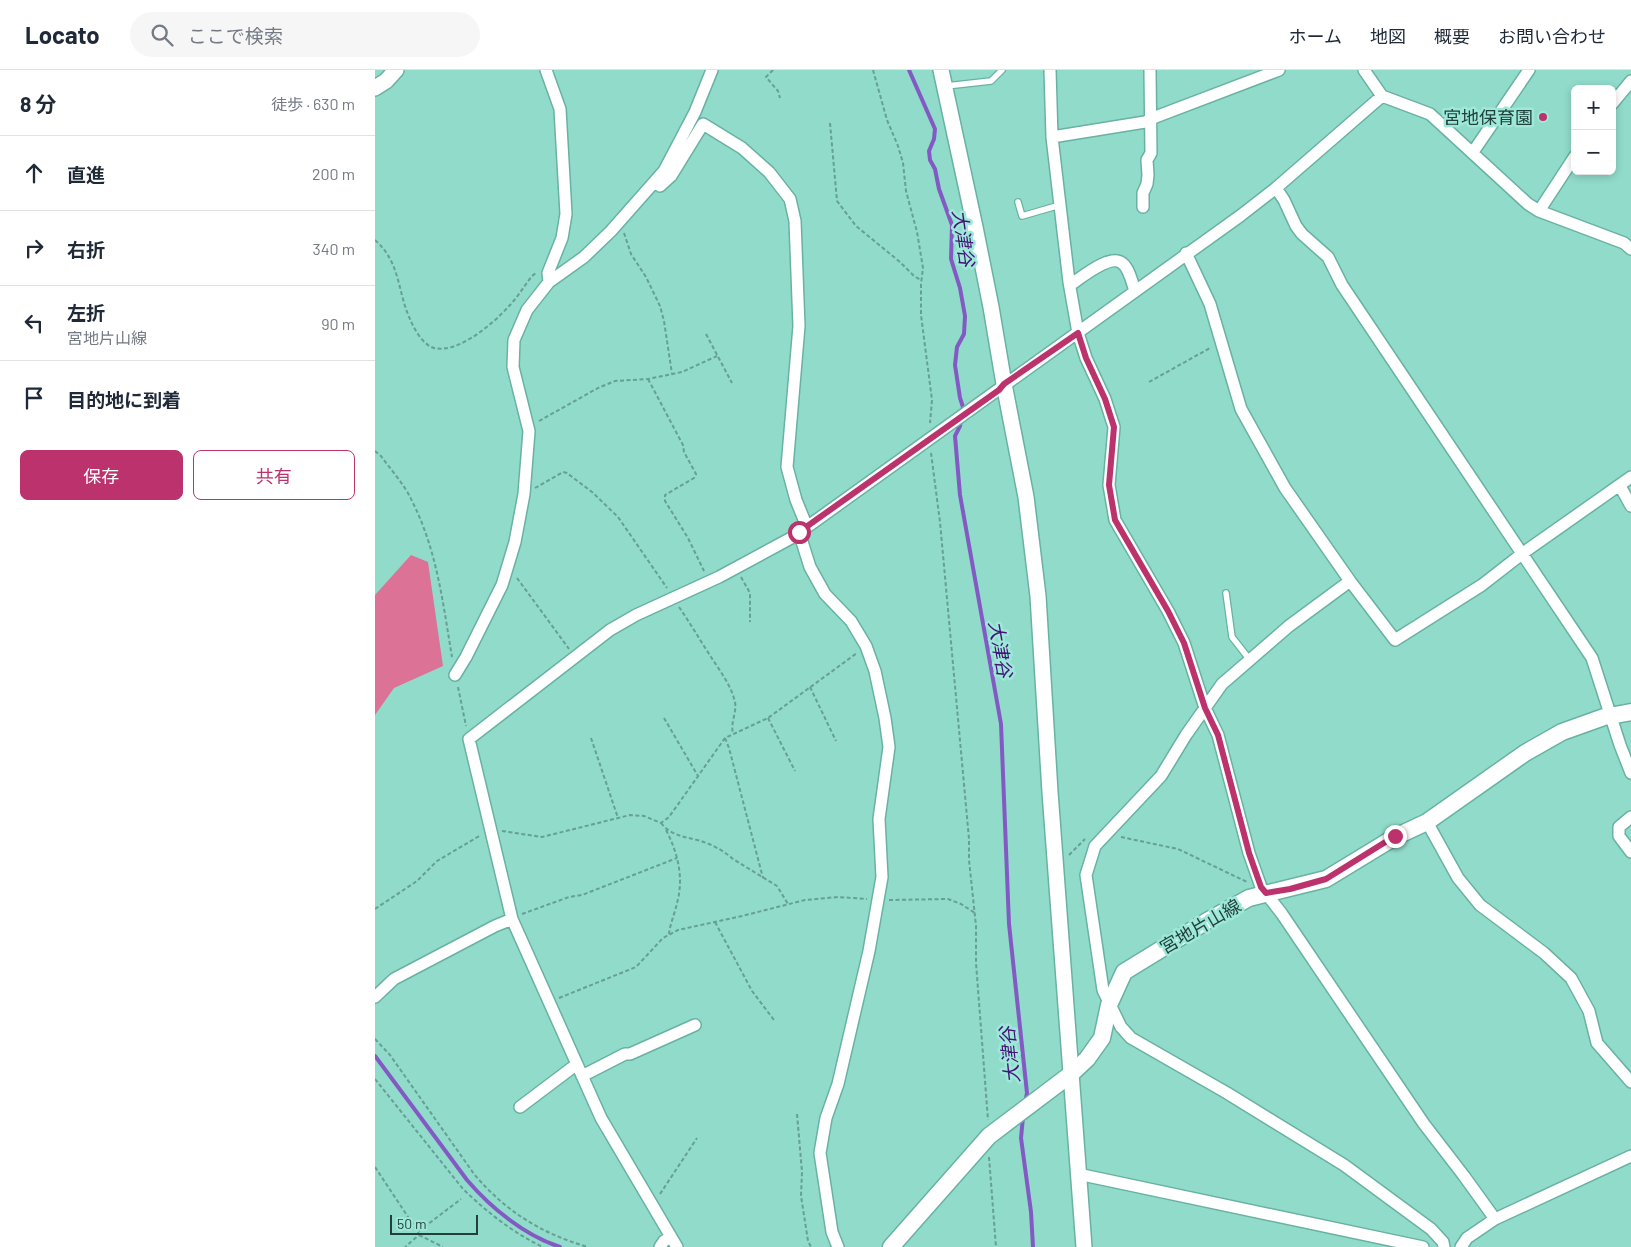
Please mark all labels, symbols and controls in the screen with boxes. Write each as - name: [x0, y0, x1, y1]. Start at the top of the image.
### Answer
- search box: [130, 12, 480, 57]
- text: Locato: [25, 20, 100, 49]
- icon: search: [148, 21, 176, 49]
- text: ここで検索: [188, 24, 283, 47]
- text: ホーム: [1289, 25, 1342, 47]
- text: 地図: [1370, 25, 1406, 47]
- text: 概要: [1434, 25, 1470, 47]
- text: お問い合わせ: [1498, 25, 1606, 47]
- map controls: [1571, 85, 1616, 175]
- button: +: [1571, 85, 1616, 130]
- text: 8 分: [20, 91, 57, 116]
- text: 徒歩 · 630 m: [271, 94, 355, 113]
- place label: 宮地保育園: [1443, 106, 1533, 128]
- marker: 宮地保育園: [1537, 111, 1549, 123]
- button: −: [1571, 130, 1616, 175]
- icon: ahead: [20, 159, 48, 187]
- text: 直進: [67, 163, 105, 186]
- text: 200 m: [312, 164, 355, 183]
- water label: 大津谷: [949, 208, 980, 270]
- icon: right: [20, 234, 48, 262]
- text: 右折: [67, 238, 105, 261]
- text: 340 m: [312, 239, 355, 258]
- text: 左折: [67, 301, 105, 324]
- icon: left: [20, 309, 48, 337]
- text: 90 m: [321, 314, 355, 333]
- text: 宮地片山線: [67, 328, 147, 347]
- icon: arrive: [20, 384, 48, 412]
- text: 目的地に到着: [67, 388, 181, 411]
- button: 保存: [20, 450, 183, 500]
- button: 共有: [193, 450, 355, 500]
- route start: [788, 521, 811, 544]
- water label: 大津谷: [985, 619, 1018, 681]
- route end: [1384, 825, 1407, 848]
- street label: 宮地片山線: [1156, 894, 1244, 958]
- water label: 大津谷: [994, 1023, 1023, 1085]
- scale bar: [390, 1212, 477, 1235]
- text: 50 m: [397, 1215, 426, 1232]

